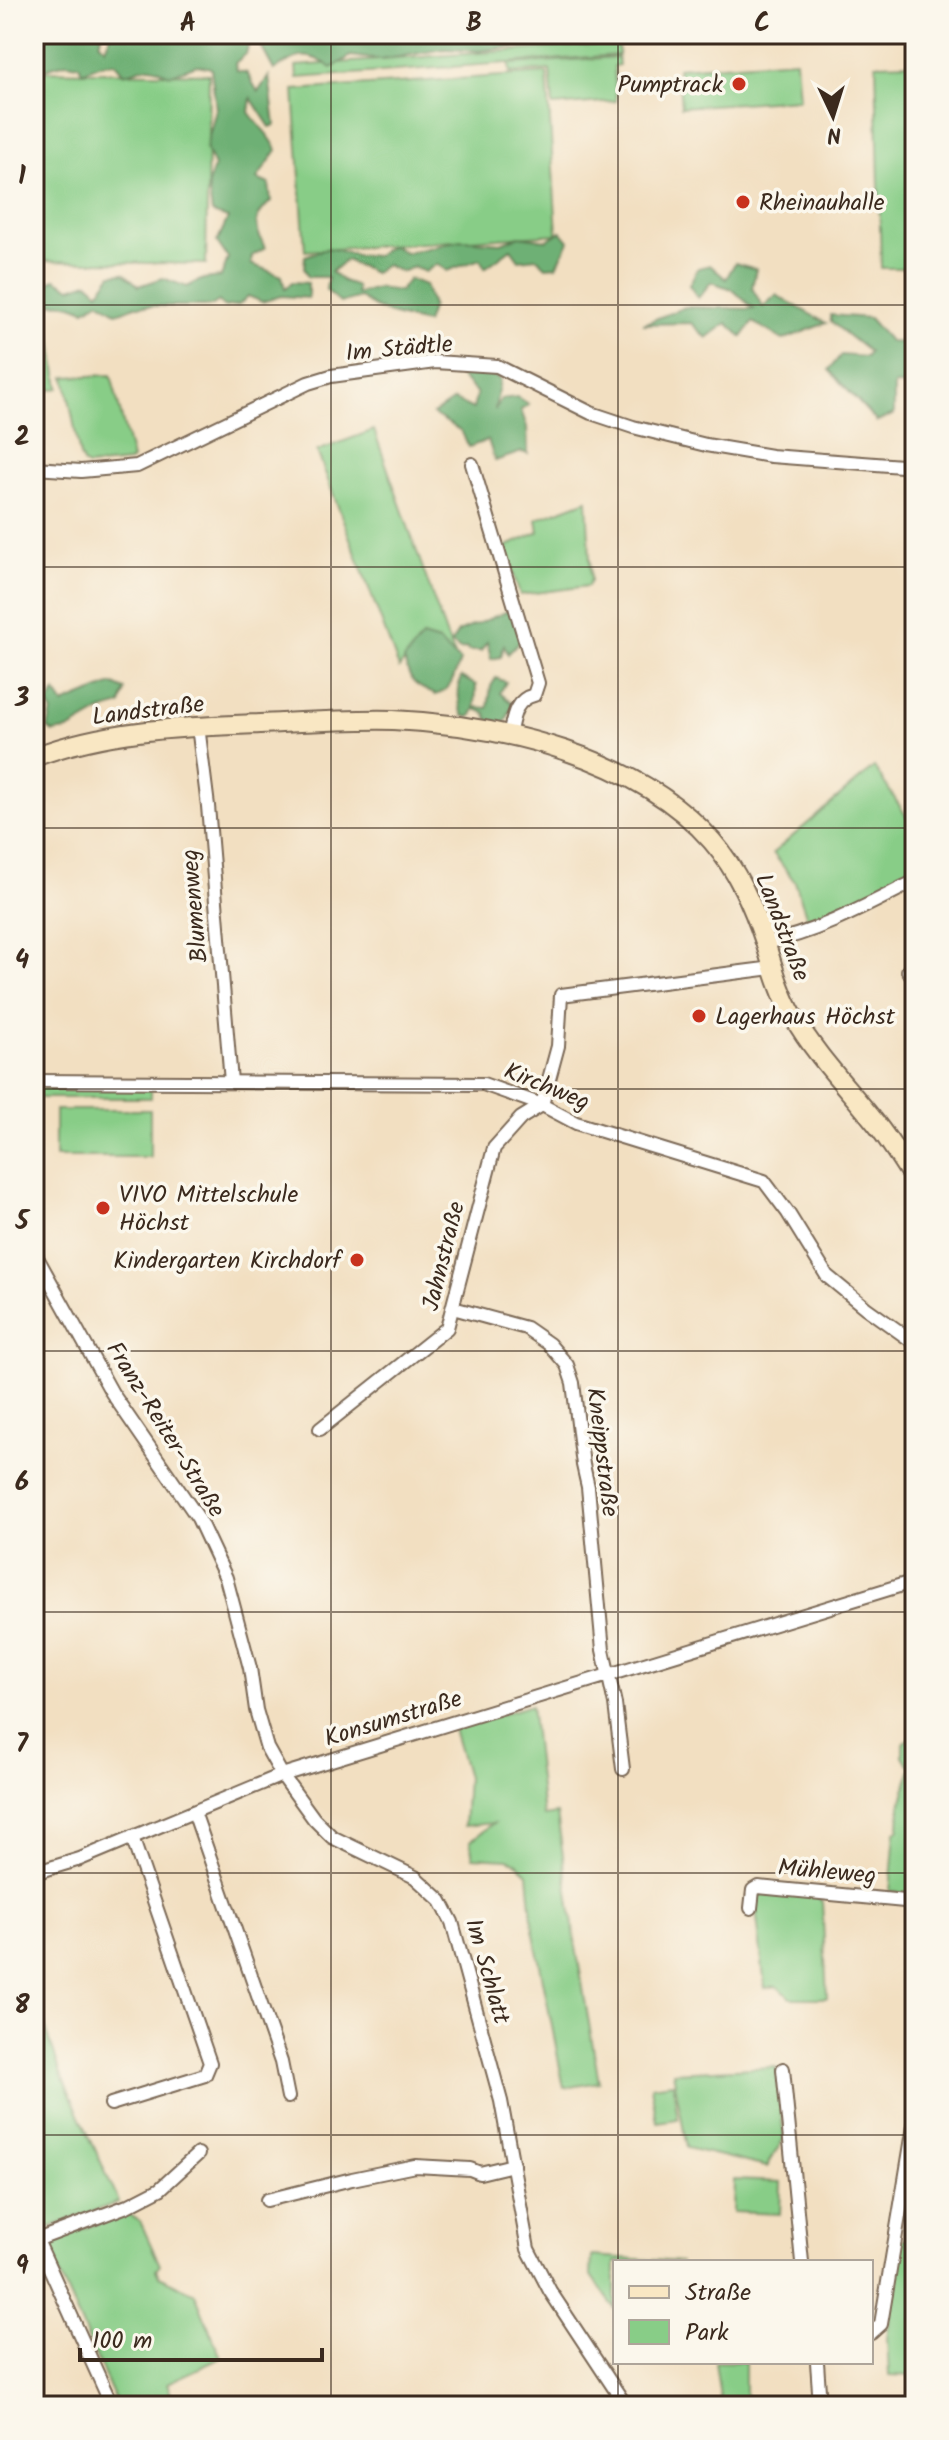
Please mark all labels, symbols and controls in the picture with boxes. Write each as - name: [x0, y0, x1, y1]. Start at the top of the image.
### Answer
- text: A: [180, 3, 196, 45]
- text: B: [466, 3, 482, 45]
- text: C: [754, 3, 770, 45]
- place label: Pumptrack: [617, 66, 724, 105]
- marker: Pumptrack: [730, 75, 748, 93]
- north arrow: [793, 76, 873, 156]
- text: N: [826, 116, 842, 151]
- text: 1: [18, 156, 26, 198]
- place label: Rheinauhalle: [759, 184, 885, 223]
- marker: Rheinauhalle: [734, 193, 752, 211]
- street label: Im Städtle: [344, 325, 455, 374]
- text: 2: [14, 417, 30, 459]
- text: 3: [14, 678, 29, 720]
- street label: Landstraße: [90, 685, 207, 738]
- street label: Blumenweg: [171, 848, 220, 964]
- street label: Landstraße: [743, 868, 820, 987]
- text: 4: [15, 940, 29, 982]
- place label: Lagerhaus Höchst: [715, 998, 896, 1037]
- marker: Lagerhaus Höchst: [690, 1007, 708, 1025]
- street label: Kirchweg: [498, 1053, 595, 1122]
- place label: VIVO Mittelschule Höchst: [119, 1176, 298, 1243]
- street label: Jahnstraße: [412, 1197, 477, 1315]
- marker: VIVO Mittelschule Höchst: [94, 1199, 112, 1217]
- text: 5: [14, 1201, 30, 1243]
- place label: Kindergarten Kirchdorf: [113, 1242, 344, 1281]
- marker: Kindergarten Kirchdorf: [348, 1251, 366, 1269]
- street label: Franz-Reiter-Straße: [95, 1334, 235, 1526]
- street label: Kneippstraße: [574, 1385, 629, 1519]
- text: 6: [15, 1462, 29, 1504]
- street label: Konsumstraße: [320, 1680, 467, 1759]
- text: 7: [16, 1724, 29, 1766]
- street label: Mühleweg: [776, 1849, 878, 1896]
- street label: Im Schlatt: [453, 1914, 520, 2029]
- text: 8: [14, 1985, 30, 2027]
- text: 9: [15, 2246, 29, 2288]
- legend: [613, 2260, 873, 2364]
- text: Straße: [685, 2274, 751, 2313]
- scale bar: [80, 2312, 322, 2362]
- text: Park: [685, 2314, 729, 2353]
- text: 100 m: [92, 2322, 152, 2361]

